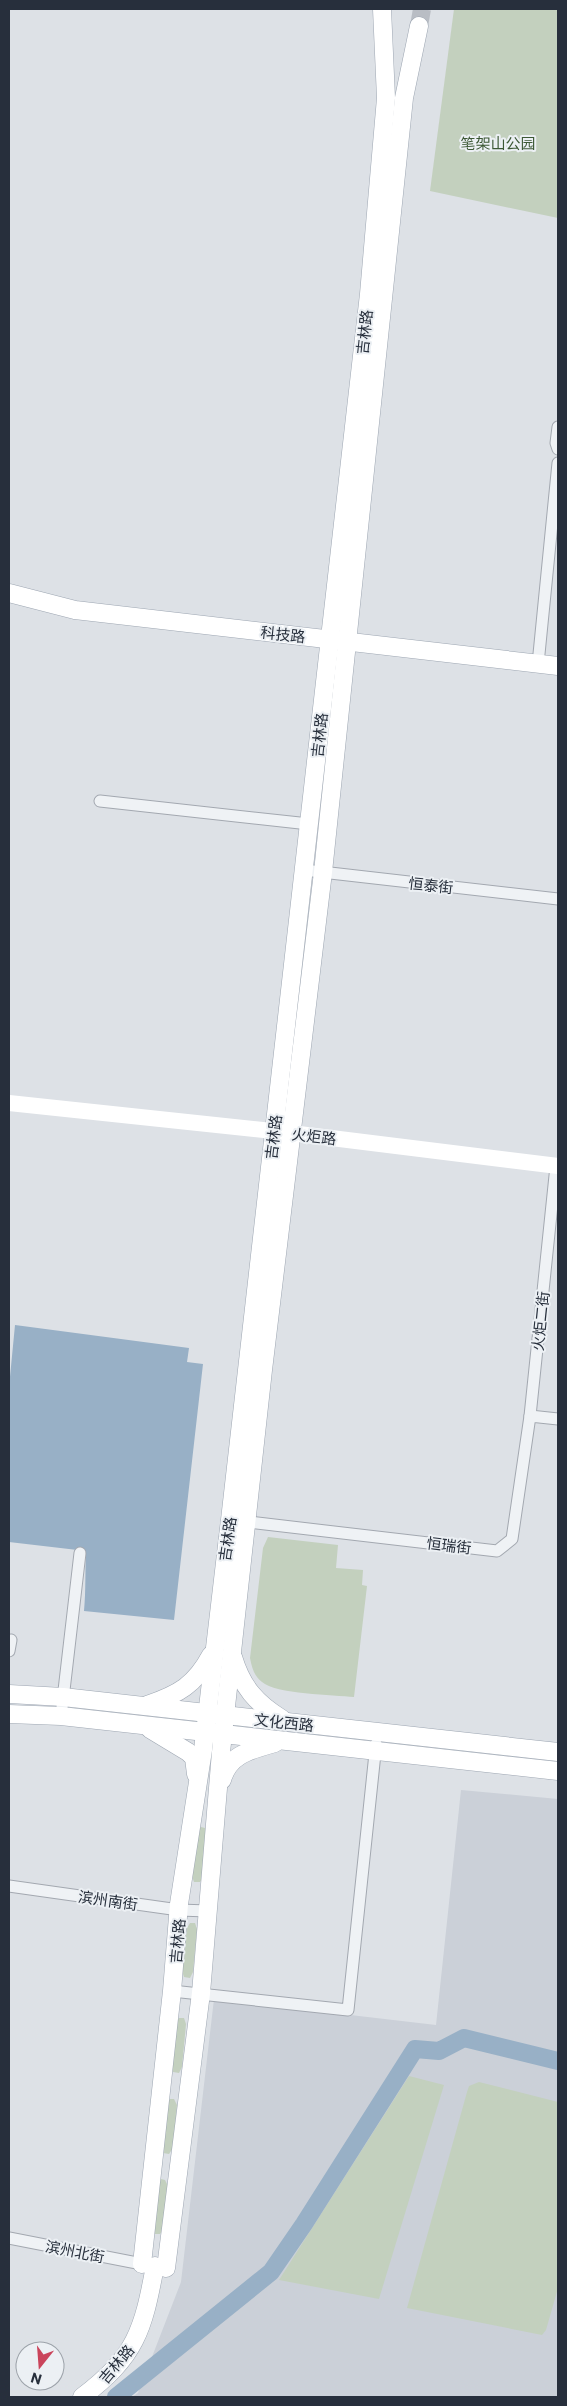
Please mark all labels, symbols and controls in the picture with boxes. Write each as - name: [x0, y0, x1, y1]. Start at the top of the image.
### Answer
- park label: 笔架山公园: [460, 134, 536, 152]
- street label: 吉林路: [353, 309, 375, 355]
- street label: 科技路: [260, 623, 306, 645]
- street label: 吉林路: [308, 712, 330, 758]
- street label: 恒泰街: [408, 874, 454, 896]
- street label: 吉林路: [261, 1114, 285, 1160]
- street label: 火炬路: [291, 1124, 337, 1148]
- street label: 火炬二街: [528, 1290, 552, 1352]
- street label: 吉林路: [215, 1515, 239, 1563]
- street label: 恒瑞街: [426, 1533, 472, 1557]
- street label: 文化西路: [253, 1710, 315, 1734]
- street label: 滨州南街: [77, 1887, 139, 1913]
- street label: 吉林路: [166, 1918, 188, 1964]
- street label: 滨州北街: [44, 2236, 106, 2266]
- north arrow: [15, 2341, 65, 2391]
- street label: 吉林路: [95, 2341, 137, 2387]
- text: N: [29, 2369, 44, 2389]

